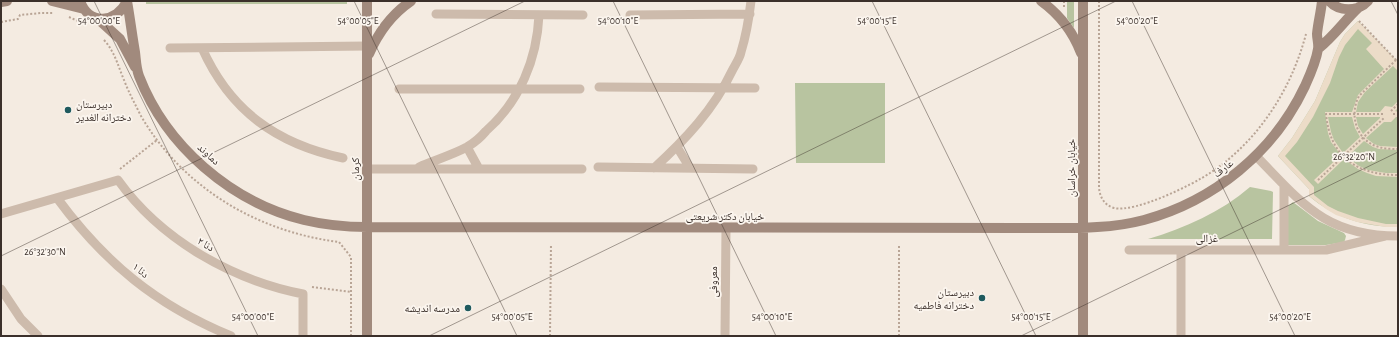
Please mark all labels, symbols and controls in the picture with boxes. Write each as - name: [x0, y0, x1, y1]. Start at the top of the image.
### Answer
- text: 54°00'00"E: [78, 16, 120, 26]
- text: 54°00'05"E: [337, 16, 379, 26]
- text: 54°00'10"E: [598, 16, 638, 26]
- text: 54°00'15"E: [857, 16, 897, 26]
- text: 54°00'20"E: [1116, 16, 1158, 26]
- place label: دبیرستان دخترانه الغدیر: [75, 99, 132, 123]
- marker: دبیرستان دخترانه الغدیر: [63, 105, 73, 115]
- street label: خیابان خراسان: [1066, 139, 1078, 197]
- street label: دماوند: [195, 142, 222, 167]
- text: 26°32'20"N: [1333, 152, 1375, 162]
- street label: کرمان: [350, 157, 362, 181]
- street label: عارف: [1211, 157, 1236, 179]
- street label: خیابان دکتر شریعتی: [686, 211, 764, 223]
- street label: غزالی: [1196, 233, 1219, 245]
- street label: دنا ۲: [196, 235, 216, 254]
- text: 26°32'30"N: [24, 247, 66, 257]
- street label: دنا ۱: [131, 261, 151, 280]
- street label: معروفی: [708, 266, 720, 298]
- place label: دبیرستان دخترانه فاطمیه: [913, 287, 974, 311]
- marker: دبیرستان دخترانه فاطمیه: [977, 293, 987, 303]
- place label: مدرسه اندیشه: [405, 303, 460, 314]
- marker: مدرسه اندیشه: [463, 303, 473, 313]
- text: 54°00'00"E: [232, 312, 274, 322]
- text: 54°00'05"E: [491, 312, 533, 322]
- text: 54°00'10"E: [752, 312, 792, 322]
- text: 54°00'15"E: [1011, 312, 1051, 322]
- text: 54°00'20"E: [1269, 312, 1311, 322]

